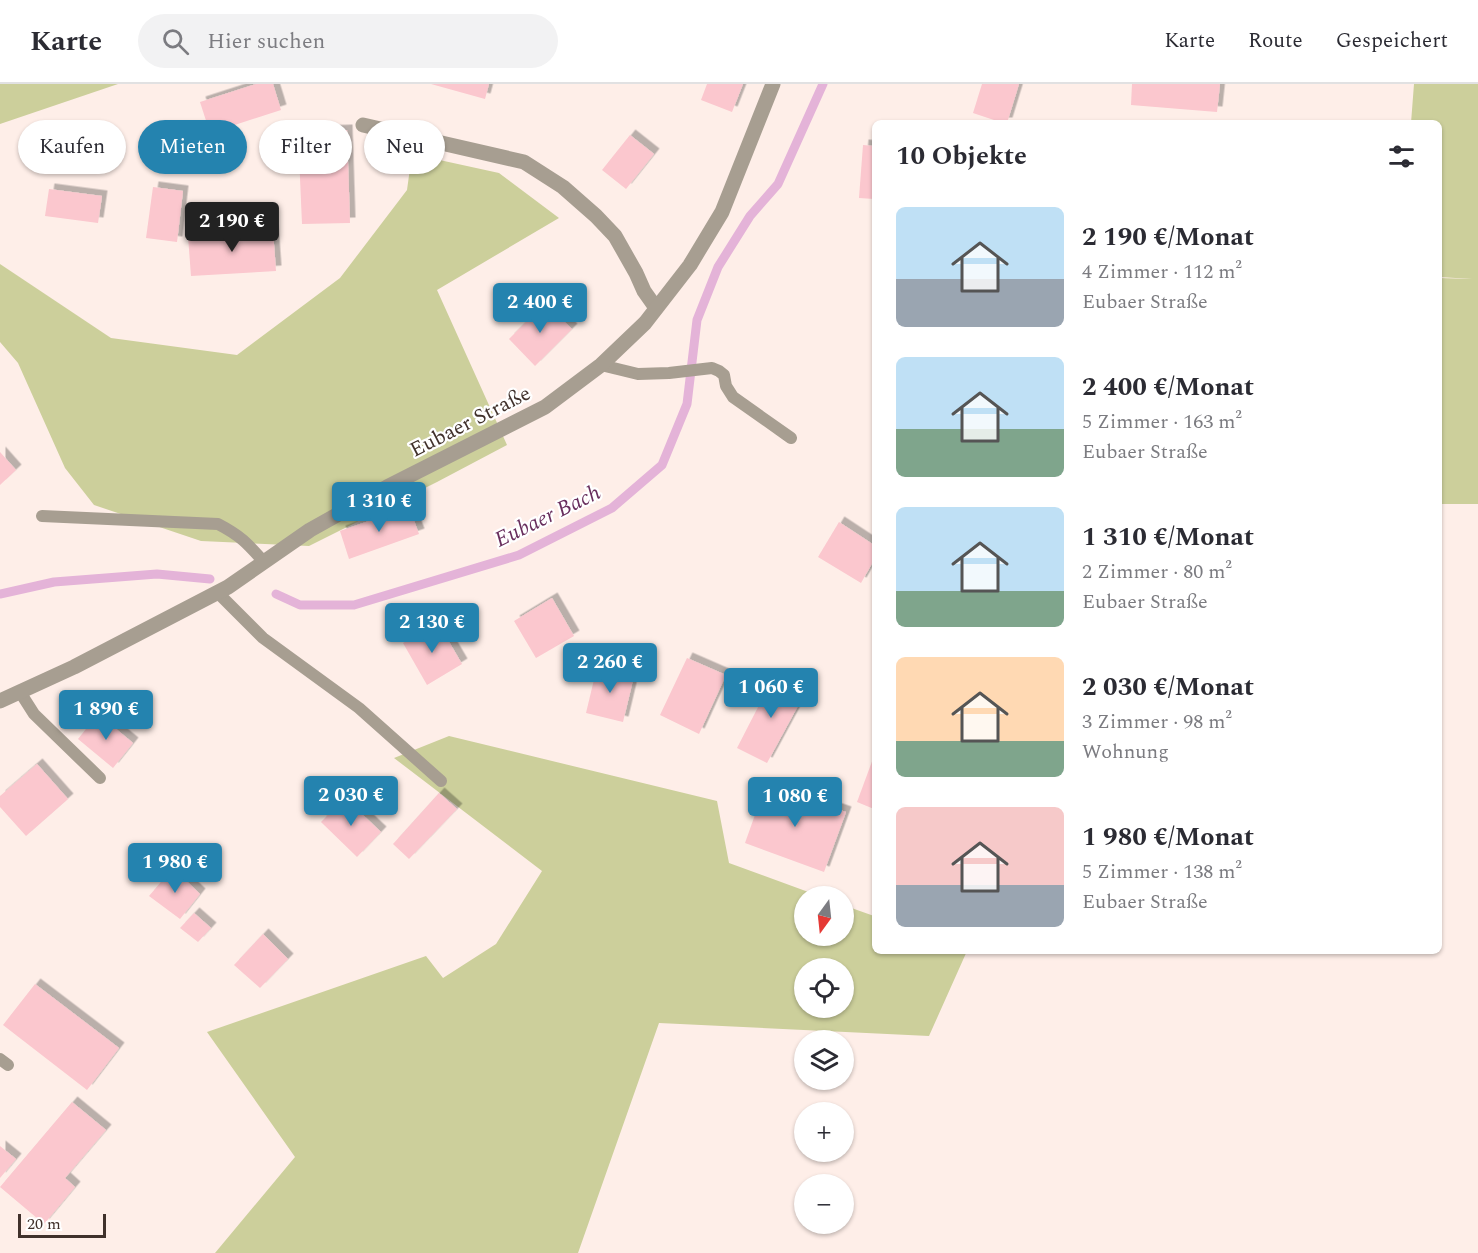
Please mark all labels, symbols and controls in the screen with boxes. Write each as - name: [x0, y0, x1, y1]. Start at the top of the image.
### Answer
- search box: [138, 14, 558, 68]
- text: Karte: [30, 20, 102, 63]
- icon: search: [159, 25, 192, 58]
- text: Hier suchen: [207, 25, 325, 58]
- text: Karte: [1164, 25, 1215, 57]
- text: Route: [1248, 25, 1303, 57]
- text: Gespeichert: [1336, 25, 1448, 57]
- chip: Kaufen: [18, 120, 126, 174]
- chip: Mieten: [138, 120, 247, 174]
- chip: Filter: [259, 120, 352, 174]
- chip: Neu: [364, 120, 445, 174]
- text: 10 Objekte: [896, 136, 1027, 176]
- icon: filters: [1385, 140, 1418, 173]
- pin: 2 190 €: [177, 202, 287, 253]
- text: 2 190 €: [199, 206, 265, 236]
- text: 2 190 €/Monat: [1082, 217, 1254, 257]
- icon: home: [944, 231, 1016, 303]
- text: 4 Zimmer · 112 m²: [1082, 257, 1242, 287]
- pin: 2 400 €: [485, 283, 595, 334]
- text: 2 400 €: [507, 287, 573, 317]
- text: Eubaer Straße: [1082, 287, 1208, 317]
- text: 2 400 €/Monat: [1082, 367, 1254, 407]
- street label: Eubaer Straße: [404, 378, 537, 466]
- icon: home: [944, 381, 1016, 453]
- text: 5 Zimmer · 163 m²: [1082, 407, 1242, 437]
- text: Eubaer Straße: [1082, 437, 1208, 467]
- water label: Eubaer Bach: [489, 476, 606, 556]
- pin: 1 310 €: [324, 482, 434, 533]
- text: 1 310 €: [346, 486, 412, 516]
- text: 1 310 €/Monat: [1082, 517, 1254, 557]
- icon: home: [944, 531, 1016, 603]
- text: 2 Zimmer · 80 m²: [1082, 557, 1232, 587]
- text: Eubaer Straße: [1082, 587, 1208, 617]
- pin: 2 130 €: [377, 603, 487, 654]
- text: 2 130 €: [399, 607, 465, 637]
- pin: 2 260 €: [555, 643, 665, 694]
- text: 2 260 €: [577, 647, 643, 677]
- text: 2 030 €/Monat: [1082, 667, 1254, 707]
- pin: 1 060 €: [716, 668, 826, 719]
- text: 1 060 €: [738, 672, 804, 702]
- icon: home: [944, 681, 1016, 753]
- pin: 1 890 €: [51, 690, 161, 741]
- text: 1 890 €: [73, 694, 139, 724]
- text: 3 Zimmer · 98 m²: [1082, 707, 1232, 737]
- text: Wohnung: [1082, 737, 1169, 767]
- pin: 2 030 €: [296, 776, 406, 827]
- pin: 1 080 €: [740, 777, 850, 828]
- text: 2 030 €: [318, 780, 384, 810]
- text: 1 080 €: [762, 781, 828, 811]
- text: 1 980 €/Monat: [1082, 817, 1254, 857]
- icon: home: [944, 831, 1016, 903]
- pin: 1 980 €: [120, 843, 230, 894]
- text: 1 980 €: [142, 847, 208, 877]
- text: 5 Zimmer · 138 m²: [1082, 857, 1242, 887]
- north arrow: [794, 886, 854, 946]
- map controls: [794, 886, 854, 1234]
- text: Eubaer Straße: [1082, 887, 1208, 917]
- button: locate: [794, 958, 854, 1018]
- button: layers: [794, 1030, 854, 1090]
- button: +: [794, 1102, 854, 1162]
- button: −: [794, 1174, 854, 1234]
- scale bar: [18, 1211, 106, 1238]
- text: 20 m: [27, 1212, 61, 1236]

